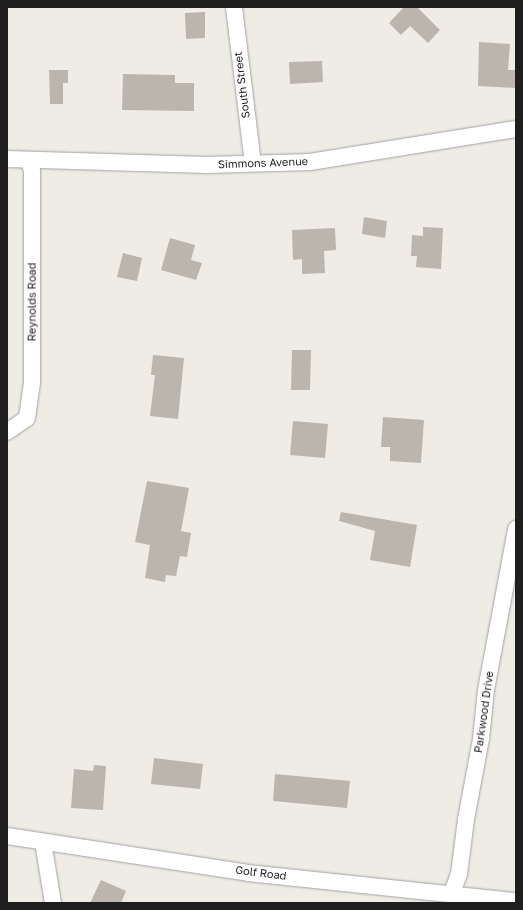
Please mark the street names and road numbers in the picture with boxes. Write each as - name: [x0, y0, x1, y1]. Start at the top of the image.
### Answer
- street label: South Street: [231, 51, 253, 119]
- street label: Simmons Avenue: [218, 155, 308, 171]
- street label: Reynolds Road: [25, 263, 39, 341]
- street label: Parkwood Drive: [472, 670, 496, 754]
- street label: Golf Road: [235, 863, 287, 883]

